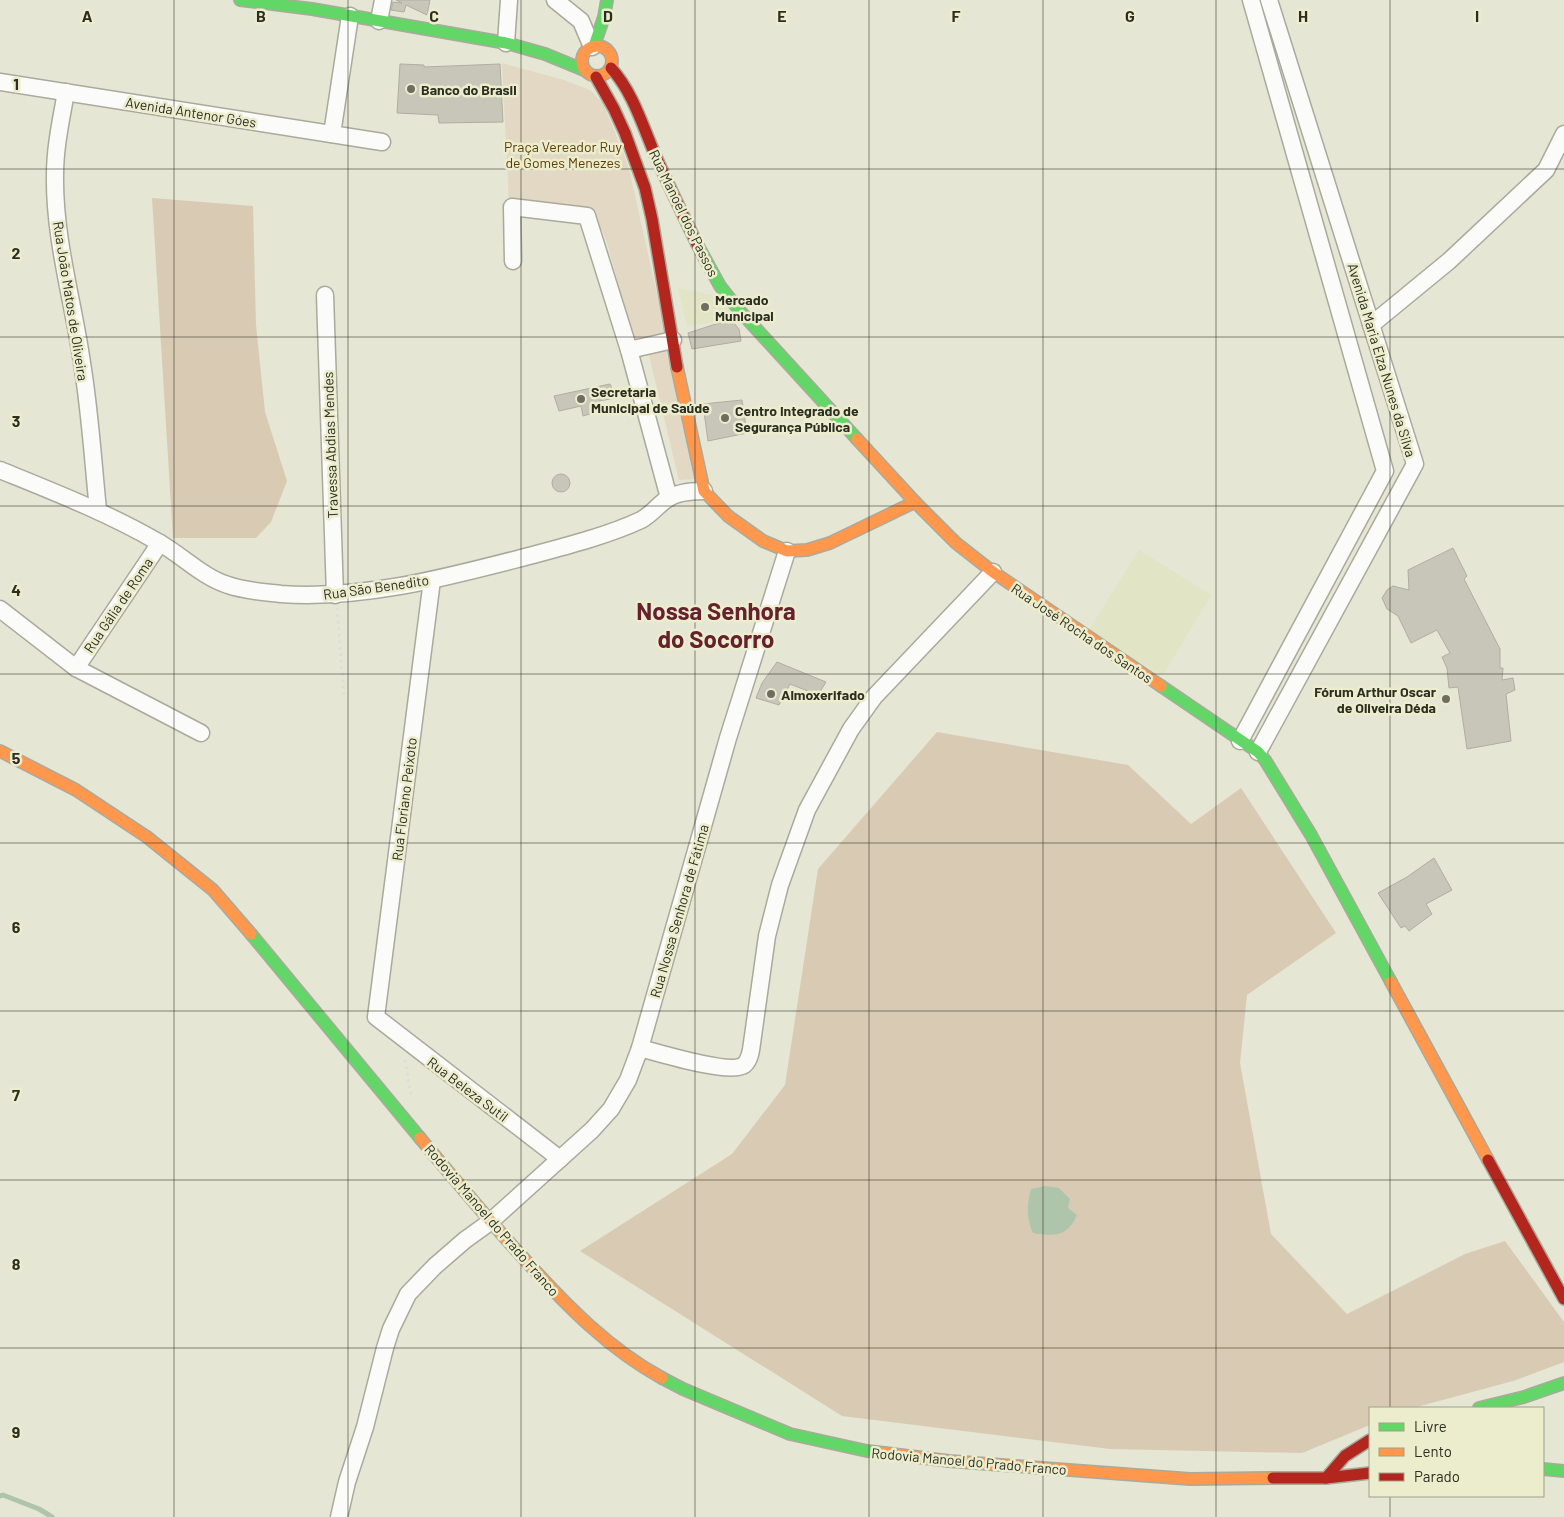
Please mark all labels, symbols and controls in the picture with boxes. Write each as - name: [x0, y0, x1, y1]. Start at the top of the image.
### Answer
- text: A: [82, 6, 93, 25]
- text: B: [256, 6, 266, 25]
- text: C: [429, 6, 439, 25]
- text: D: [603, 6, 613, 25]
- text: E: [777, 6, 787, 25]
- text: F: [952, 6, 961, 25]
- text: G: [1125, 6, 1135, 25]
- text: H: [1298, 6, 1308, 25]
- text: I: [1475, 6, 1479, 25]
- text: 1: [13, 74, 19, 93]
- place label: Banco do Brasil: [421, 81, 517, 98]
- marker: Banco do Brasil: [405, 83, 417, 95]
- street label: Avenida Antenor Góes: [124, 93, 258, 131]
- park label: Praça Vereador Ruy de Gomes Menezes: [504, 138, 623, 171]
- street label: Rua Manoel dos Passos: [646, 147, 722, 280]
- street label: Rua João Matos de Oliveira: [50, 220, 92, 382]
- text: 2: [12, 243, 21, 262]
- street label: Avenida Maria Elza Nunes da Silva: [1344, 261, 1420, 459]
- place label: Mercado Municipal: [715, 291, 774, 324]
- marker: Mercado Municipal: [699, 301, 711, 313]
- street label: Travessa Abdias Mendes: [319, 371, 341, 519]
- place label: Secretaria Municipal de Saúde: [591, 383, 710, 416]
- marker: Secretaria Municipal de Saúde: [575, 393, 587, 405]
- place label: Centro Integrado de Segurança Pública: [735, 402, 859, 435]
- text: 3: [12, 411, 20, 430]
- marker: Centro Integrado de Segurança Pública: [719, 412, 731, 424]
- street label: Rua Gália de Roma: [80, 554, 156, 656]
- street label: Rua São Benedito: [322, 571, 430, 603]
- street label: Rua José Rocha dos Santos: [1008, 579, 1156, 687]
- text: 4: [11, 580, 21, 599]
- district label: Nossa Senhora do Socorro: [636, 596, 796, 653]
- place label: Fórum Arthur Oscar de Oliveira Déda: [1314, 683, 1437, 716]
- place label: Almoxerifado: [781, 686, 865, 703]
- marker: Almoxerifado: [765, 688, 777, 700]
- marker: Fórum Arthur Oscar de Oliveira Déda: [1440, 693, 1452, 705]
- street label: Rua Floriano Peixoto: [388, 736, 420, 862]
- text: 5: [12, 748, 21, 767]
- street label: Rua Nossa Senhora de Fátima: [646, 822, 712, 1000]
- text: 6: [12, 917, 21, 936]
- street label: Rua Beleza Sutil: [424, 1053, 512, 1125]
- text: 7: [12, 1085, 20, 1104]
- street label: Rodovia Manoel do Prado Franco: [421, 1140, 563, 1300]
- text: 8: [12, 1254, 21, 1273]
- legend: [1369, 1407, 1544, 1497]
- text: Livre: [1414, 1417, 1447, 1435]
- text: 9: [12, 1422, 20, 1441]
- text: Lento: [1414, 1442, 1452, 1460]
- street label: Rodovia Manoel do Prado Franco: [871, 1444, 1067, 1478]
- text: Parado: [1414, 1467, 1460, 1485]

